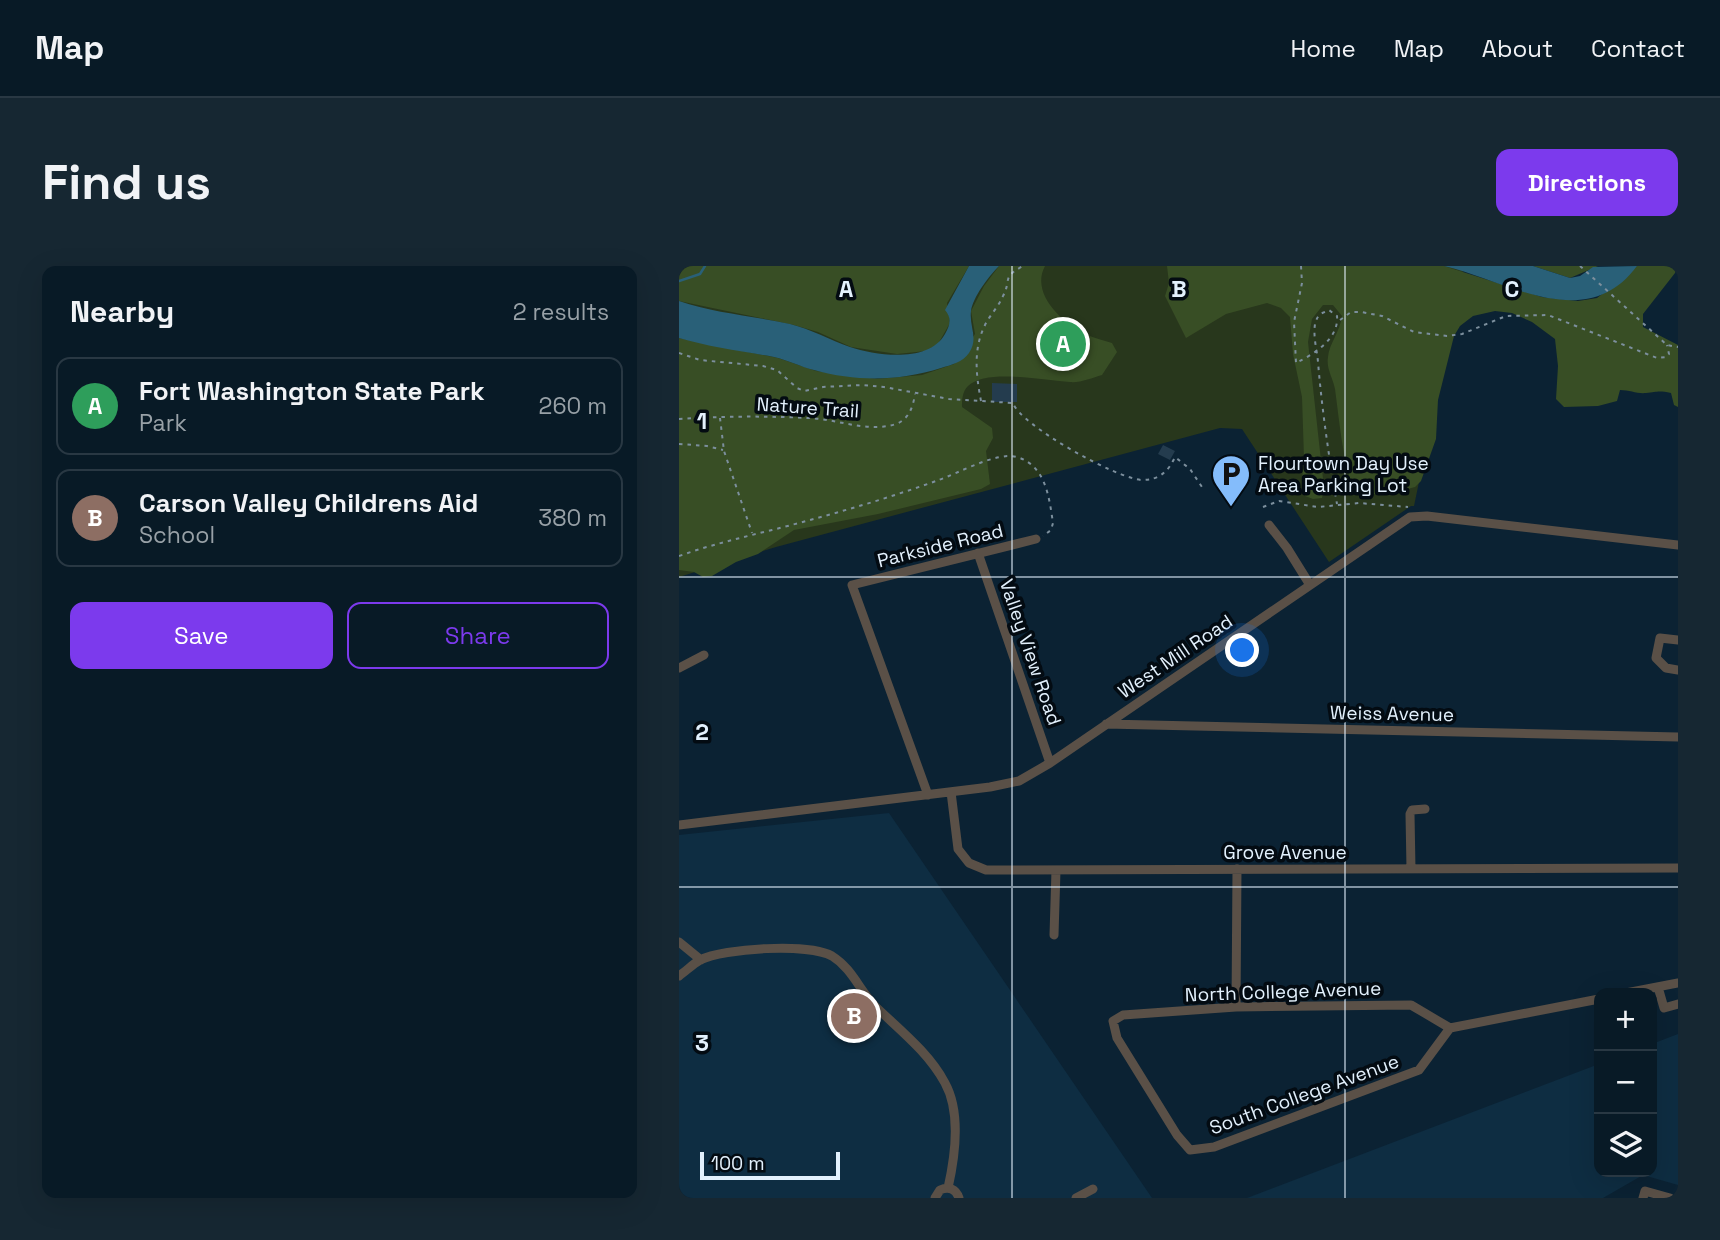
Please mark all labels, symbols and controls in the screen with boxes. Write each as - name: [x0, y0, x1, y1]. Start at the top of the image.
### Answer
- text: Map: [35, 27, 104, 69]
- text: Home: [1290, 33, 1356, 64]
- text: Map: [1394, 33, 1444, 64]
- text: About: [1482, 33, 1553, 64]
- text: Contact: [1591, 33, 1685, 64]
- button: Directions: [1496, 149, 1678, 216]
- text: Find us: [42, 151, 211, 213]
- text: A: [839, 274, 854, 304]
- text: B: [1171, 274, 1187, 304]
- text: C: [1505, 274, 1519, 304]
- text: Nearby: [70, 292, 174, 331]
- text: 2 results: [513, 297, 609, 327]
- pin: A: [1040, 318, 1086, 370]
- text: Fort Washington State Park: [139, 374, 485, 408]
- text: A: [88, 391, 102, 421]
- text: 260 m: [539, 391, 607, 421]
- street label: Nature Trail: [756, 391, 860, 424]
- text: 1: [697, 406, 707, 436]
- text: Park: [139, 408, 187, 438]
- place label: Flourtown Day Use Area Parking Lot: [1258, 451, 1429, 498]
- parking icon: Flourtown Day Use Area Parking Lot: [1210, 453, 1252, 508]
- text: Carson Valley Childrens Aid: [139, 486, 478, 520]
- text: B: [87, 503, 103, 533]
- text: 380 m: [538, 503, 607, 533]
- street label: Parkside Road: [875, 518, 1006, 573]
- text: School: [139, 520, 215, 550]
- street label: Valley View Road: [994, 576, 1067, 729]
- button: Save: [70, 602, 333, 669]
- button: Share: [347, 602, 609, 669]
- street label: West Mill Road: [1113, 609, 1237, 704]
- your location: [1225, 633, 1259, 667]
- street label: Weiss Avenue: [1330, 700, 1454, 727]
- text: 2: [695, 717, 709, 747]
- street label: Grove Avenue: [1223, 840, 1347, 865]
- street label: North College Avenue: [1184, 976, 1382, 1007]
- map controls: [1594, 988, 1657, 1177]
- button: +: [1594, 988, 1657, 1051]
- pin: B: [831, 990, 877, 1042]
- text: 3: [695, 1028, 709, 1058]
- street label: South College Avenue: [1206, 1049, 1402, 1140]
- button: −: [1594, 1051, 1657, 1114]
- button: layers: [1594, 1114, 1657, 1177]
- scale bar: [700, 1149, 840, 1181]
- text: 100 m: [711, 1151, 765, 1176]

